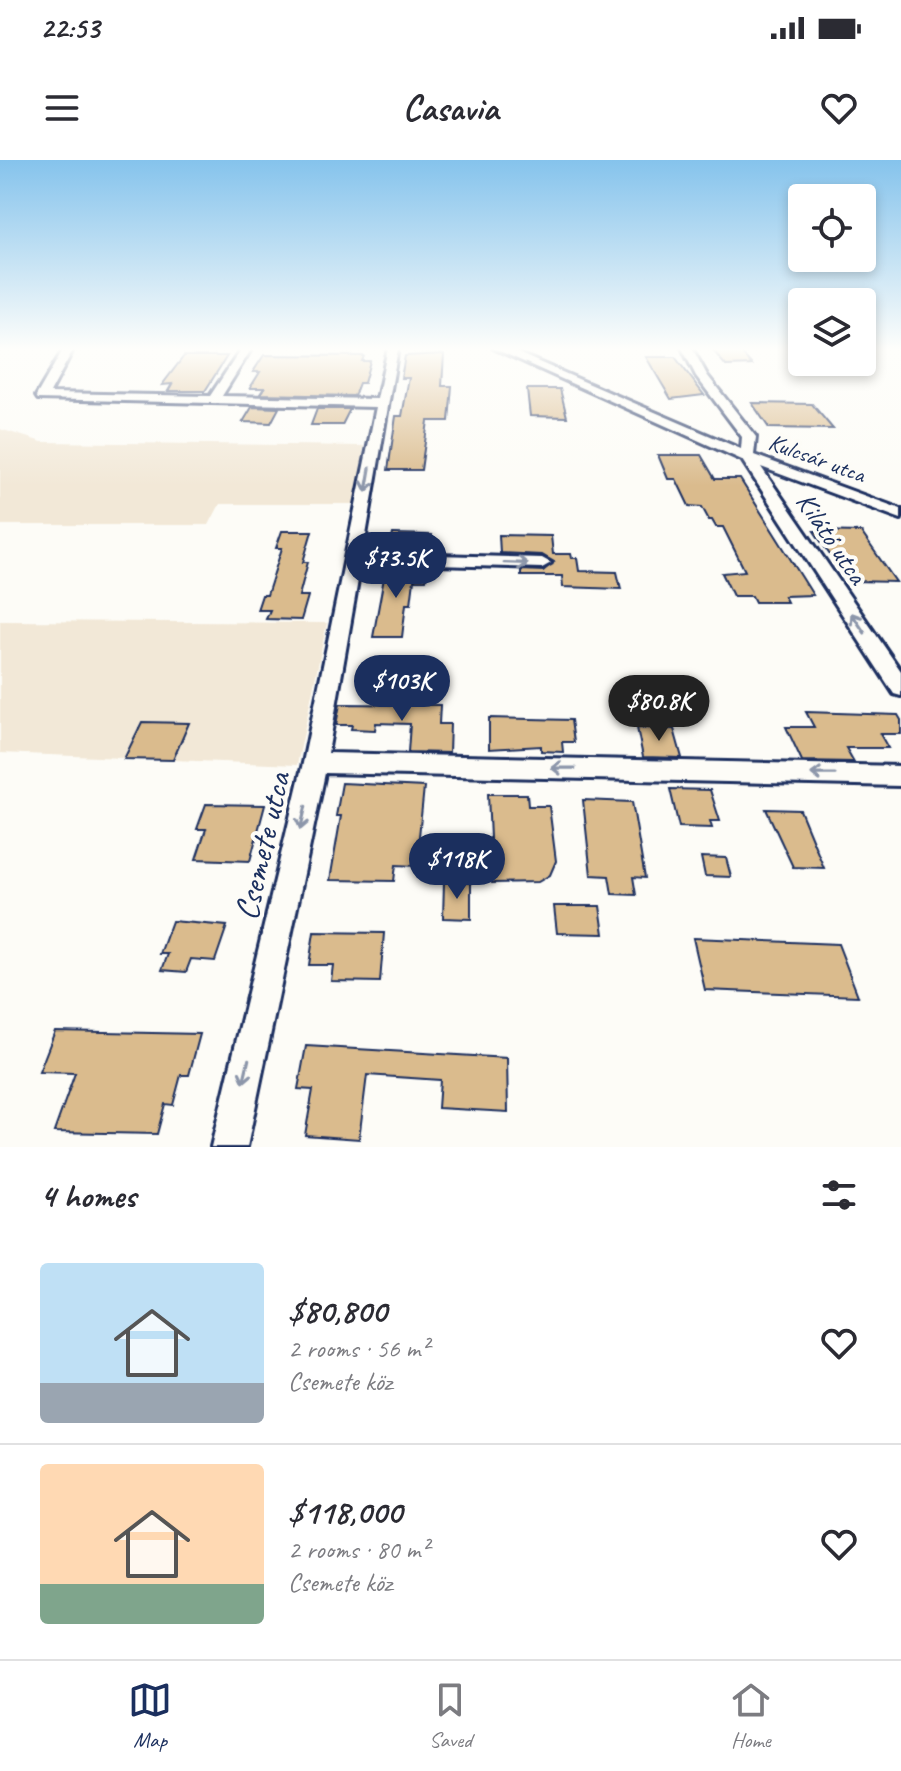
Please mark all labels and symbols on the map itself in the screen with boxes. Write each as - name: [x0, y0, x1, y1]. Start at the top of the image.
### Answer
- street label: Kulcsár utca: [765, 427, 871, 490]
- one-way arrow: [360, 467, 375, 492]
- street label: Kilátó utca: [789, 485, 876, 592]
- pin: $73.5K: [331, 532, 461, 600]
- one-way arrow: [502, 555, 529, 570]
- one-way arrow: [850, 613, 866, 635]
- pin: $103K: [346, 655, 458, 723]
- pin: $80.8K: [594, 675, 724, 743]
- one-way arrow: [550, 761, 577, 776]
- street label: Csemete utca: [224, 766, 300, 924]
- one-way arrow: [810, 766, 837, 782]
- one-way arrow: [295, 804, 310, 830]
- pin: $118K: [401, 833, 513, 901]
- one-way arrow: [238, 1058, 253, 1084]

